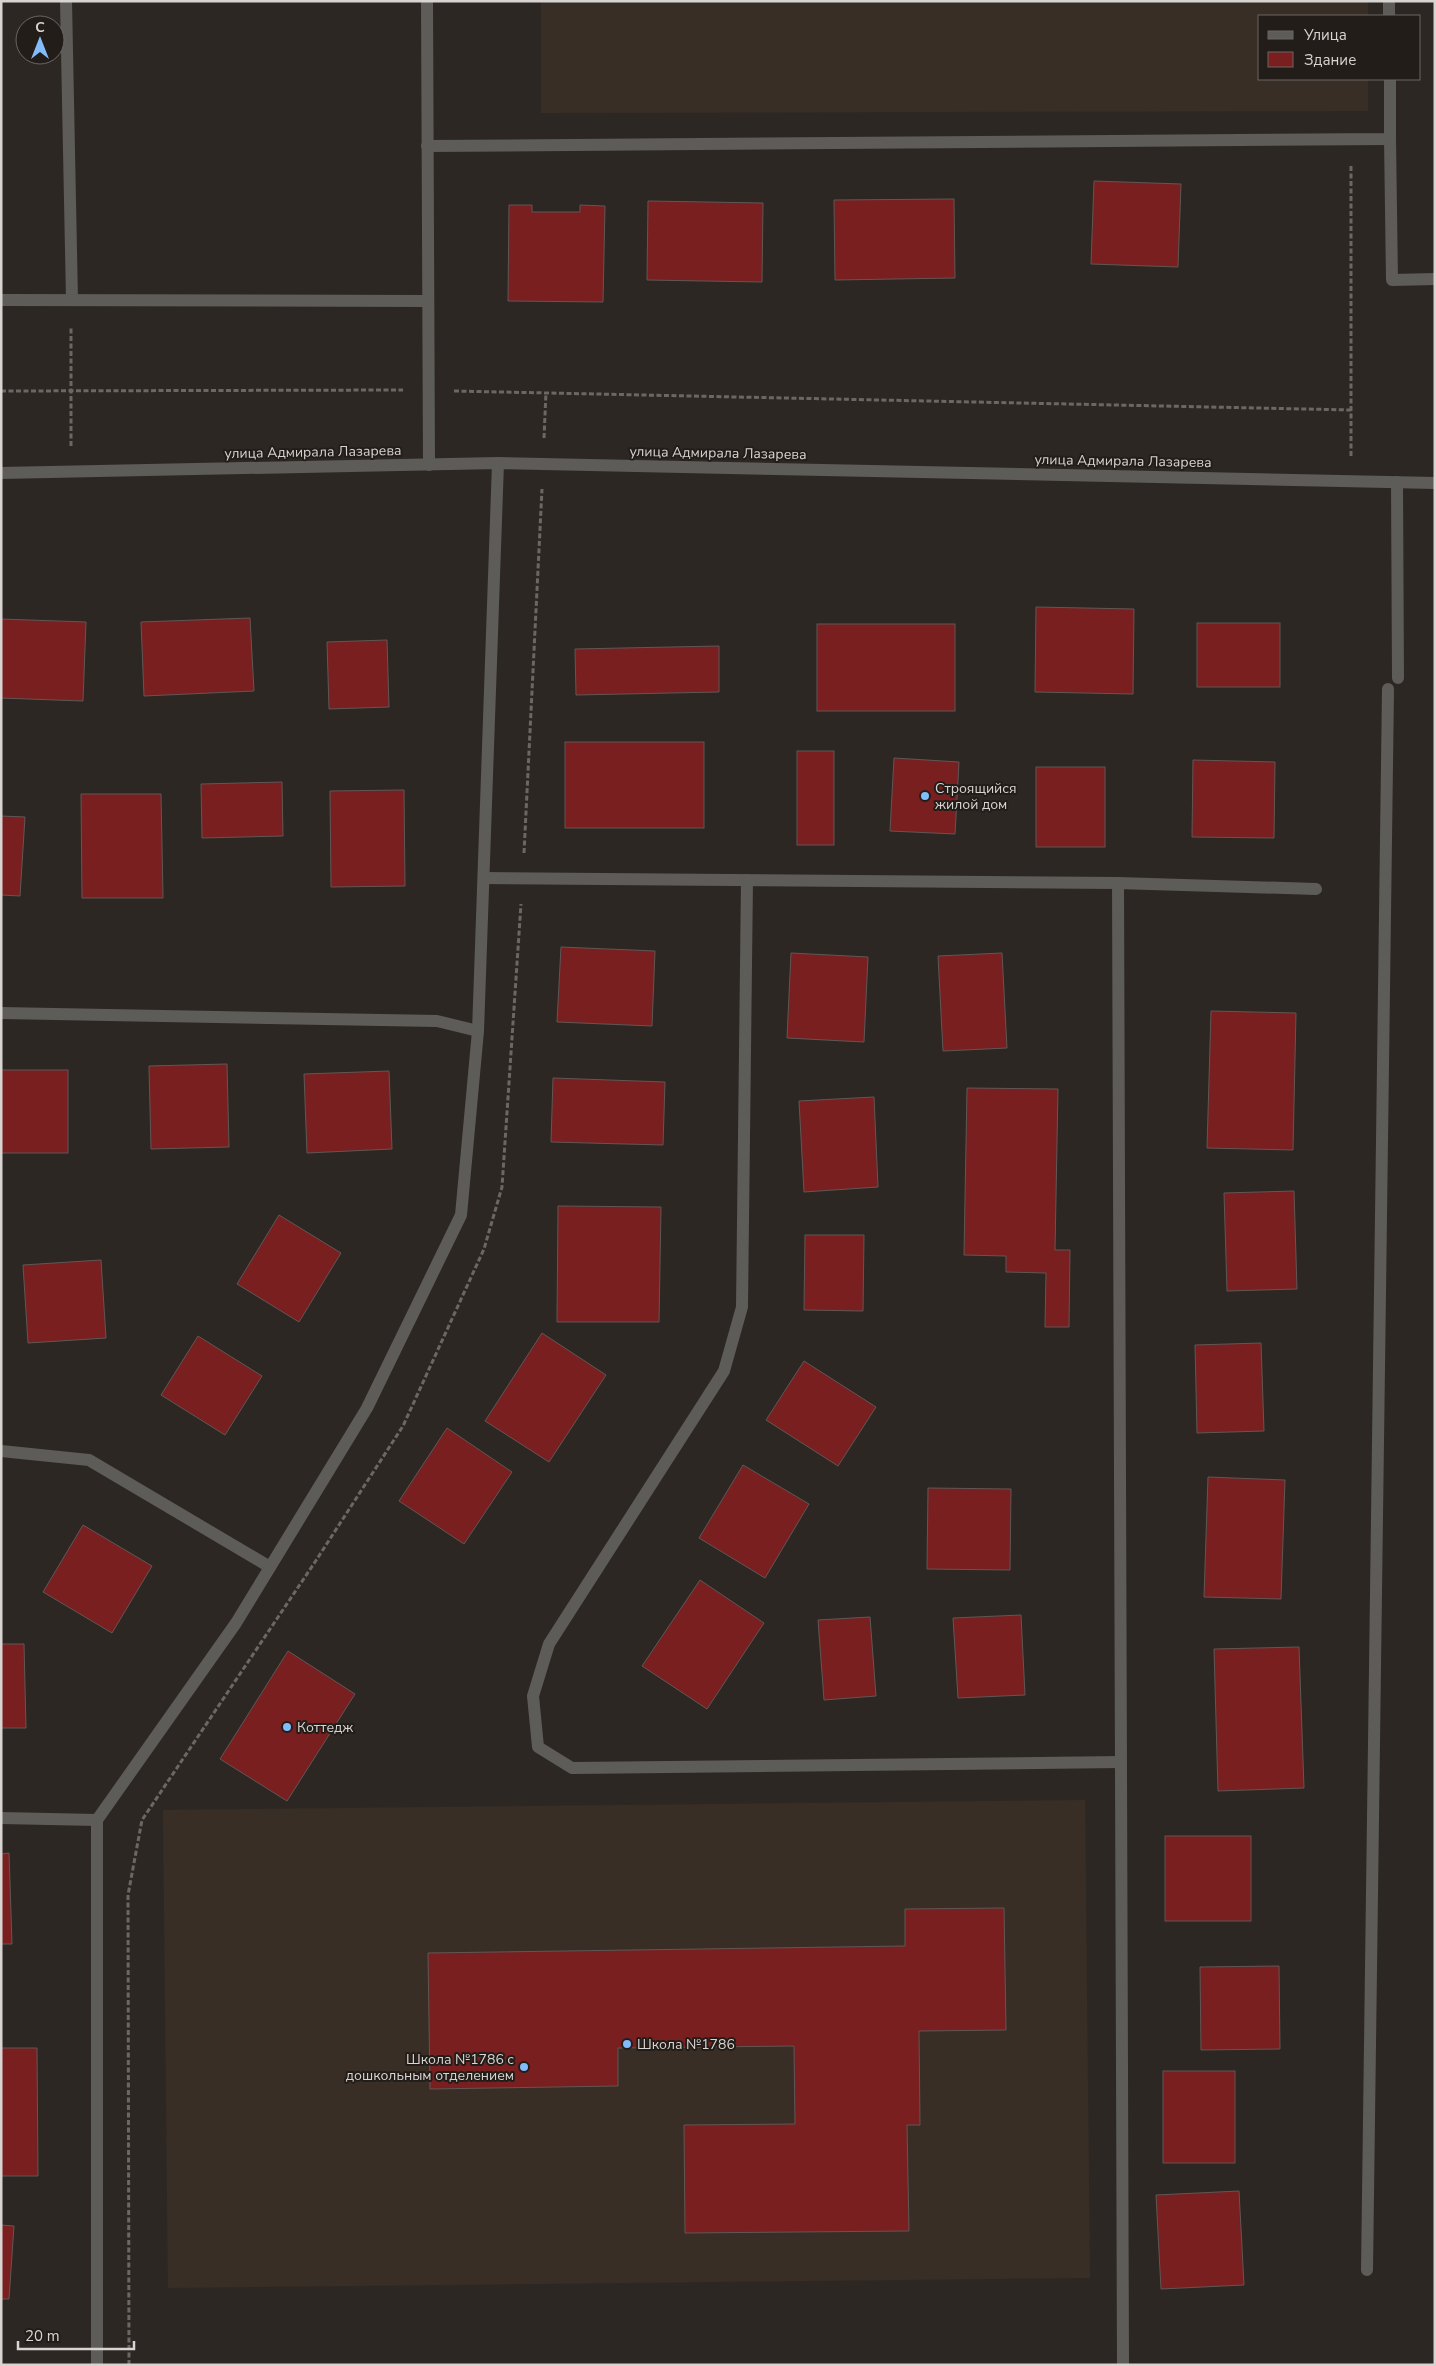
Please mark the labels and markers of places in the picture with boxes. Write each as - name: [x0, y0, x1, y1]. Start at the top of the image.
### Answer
- place label: Строящийся жилой дом: [935, 779, 1016, 814]
- marker: Строящийся жилой дом: [919, 790, 931, 802]
- place label: Коттедж: [297, 1718, 353, 1737]
- marker: Коттедж: [281, 1721, 293, 1733]
- place label: Школа №1786: [637, 2035, 735, 2054]
- marker: Школа №1786: [621, 2038, 633, 2050]
- place label: Школа №1786 с дошкольным отделением: [346, 2050, 514, 2085]
- marker: Школа №1786 с дошкольным отделением: [518, 2061, 530, 2073]

